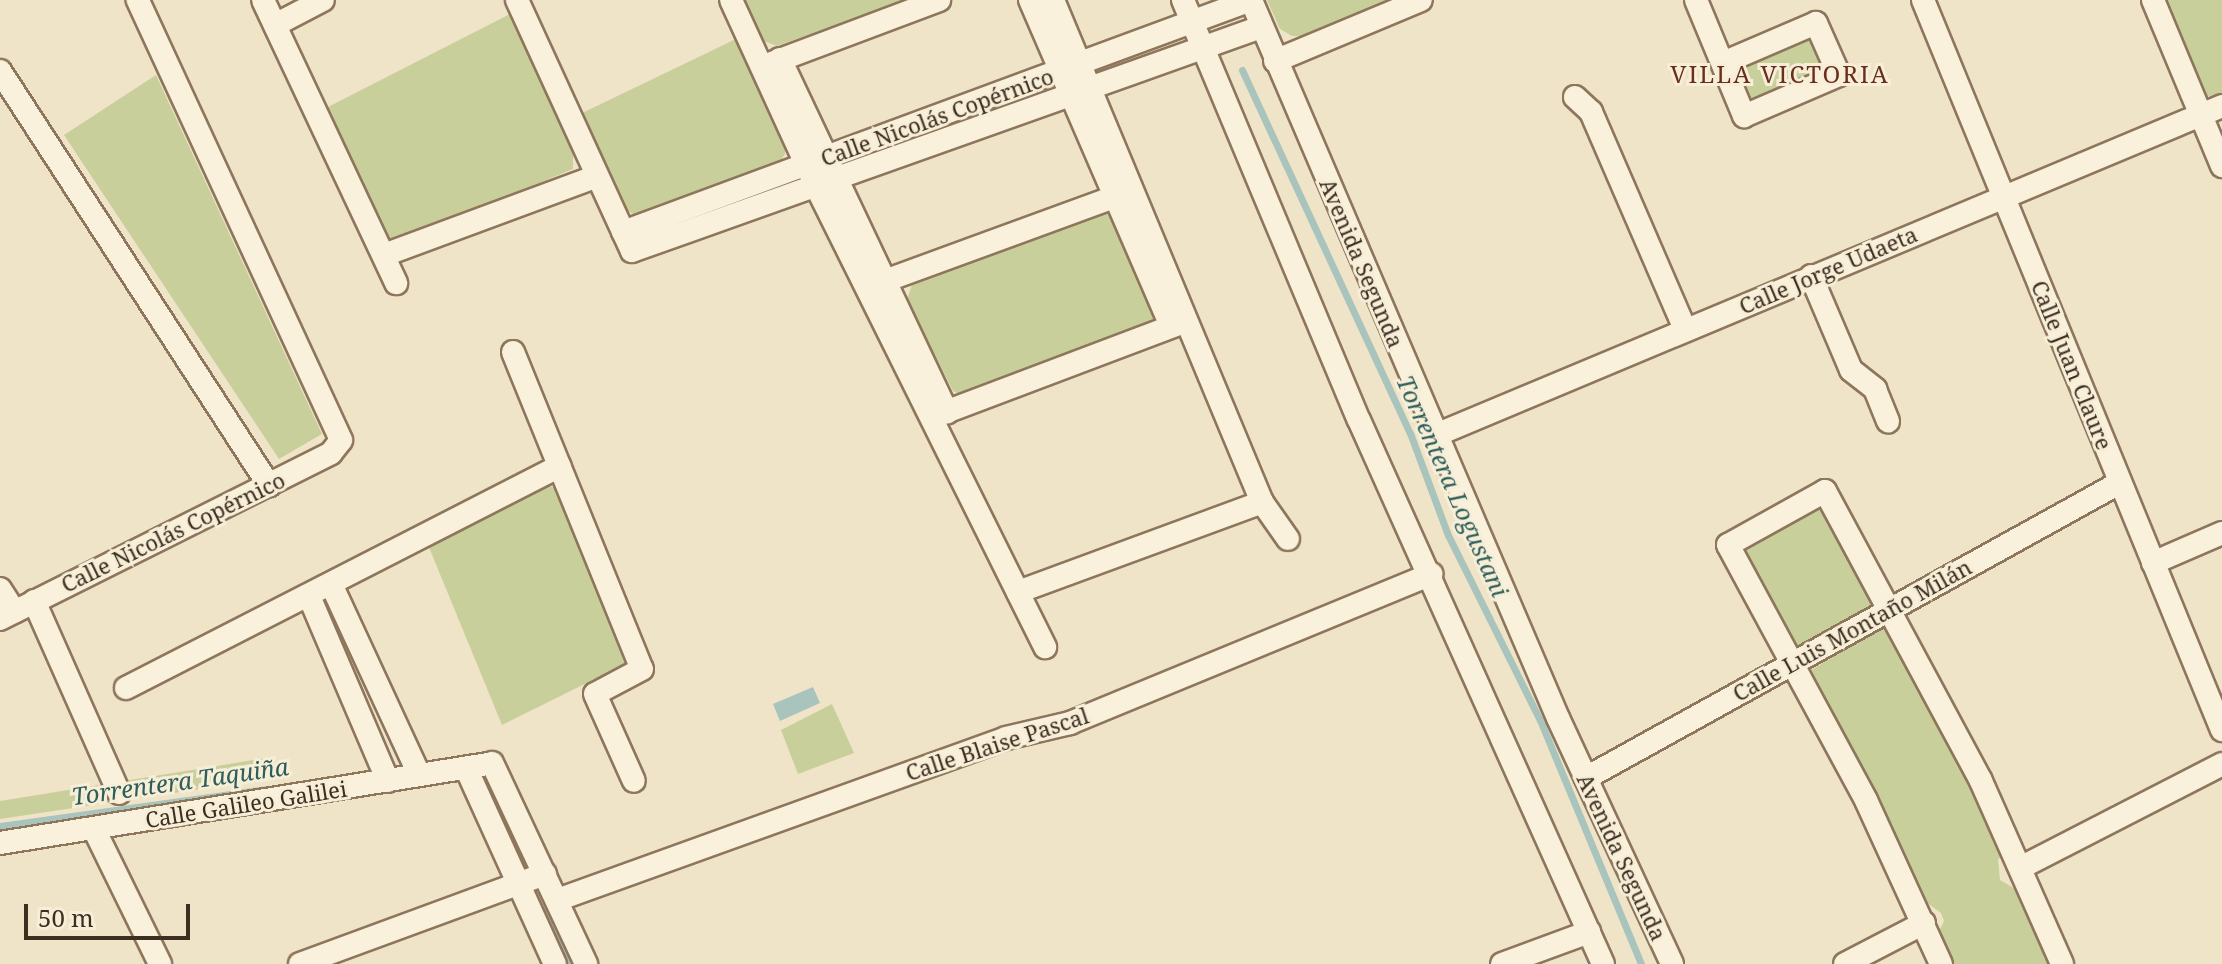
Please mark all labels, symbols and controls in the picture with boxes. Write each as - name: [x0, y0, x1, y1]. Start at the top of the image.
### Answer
- district label: VILLA VICTORIA: [1670, 60, 1890, 88]
- street label: Calle Nicolás Copérnico: [817, 63, 1057, 171]
- street label: Avenida Segunda: [1314, 174, 1410, 352]
- street label: Calle Jorge Udaeta: [1735, 221, 1921, 319]
- street label: Calle Juan Claure: [2026, 277, 2118, 453]
- water label: Torrentera Logustani: [1391, 371, 1515, 601]
- street label: Calle Nicolás Copérnico: [57, 466, 289, 598]
- street label: Calle Luis Montaño Milán: [1728, 553, 1976, 707]
- street label: Calle Blaise Pascal: [902, 702, 1092, 786]
- water label: Torrentera Taquiña: [70, 752, 290, 810]
- street label: Avenida Segunda: [1572, 769, 1672, 945]
- street label: Calle Galileo Galilei: [143, 775, 349, 833]
- scale bar: [28, 888, 194, 938]
- text: 50 m: [38, 901, 94, 934]

